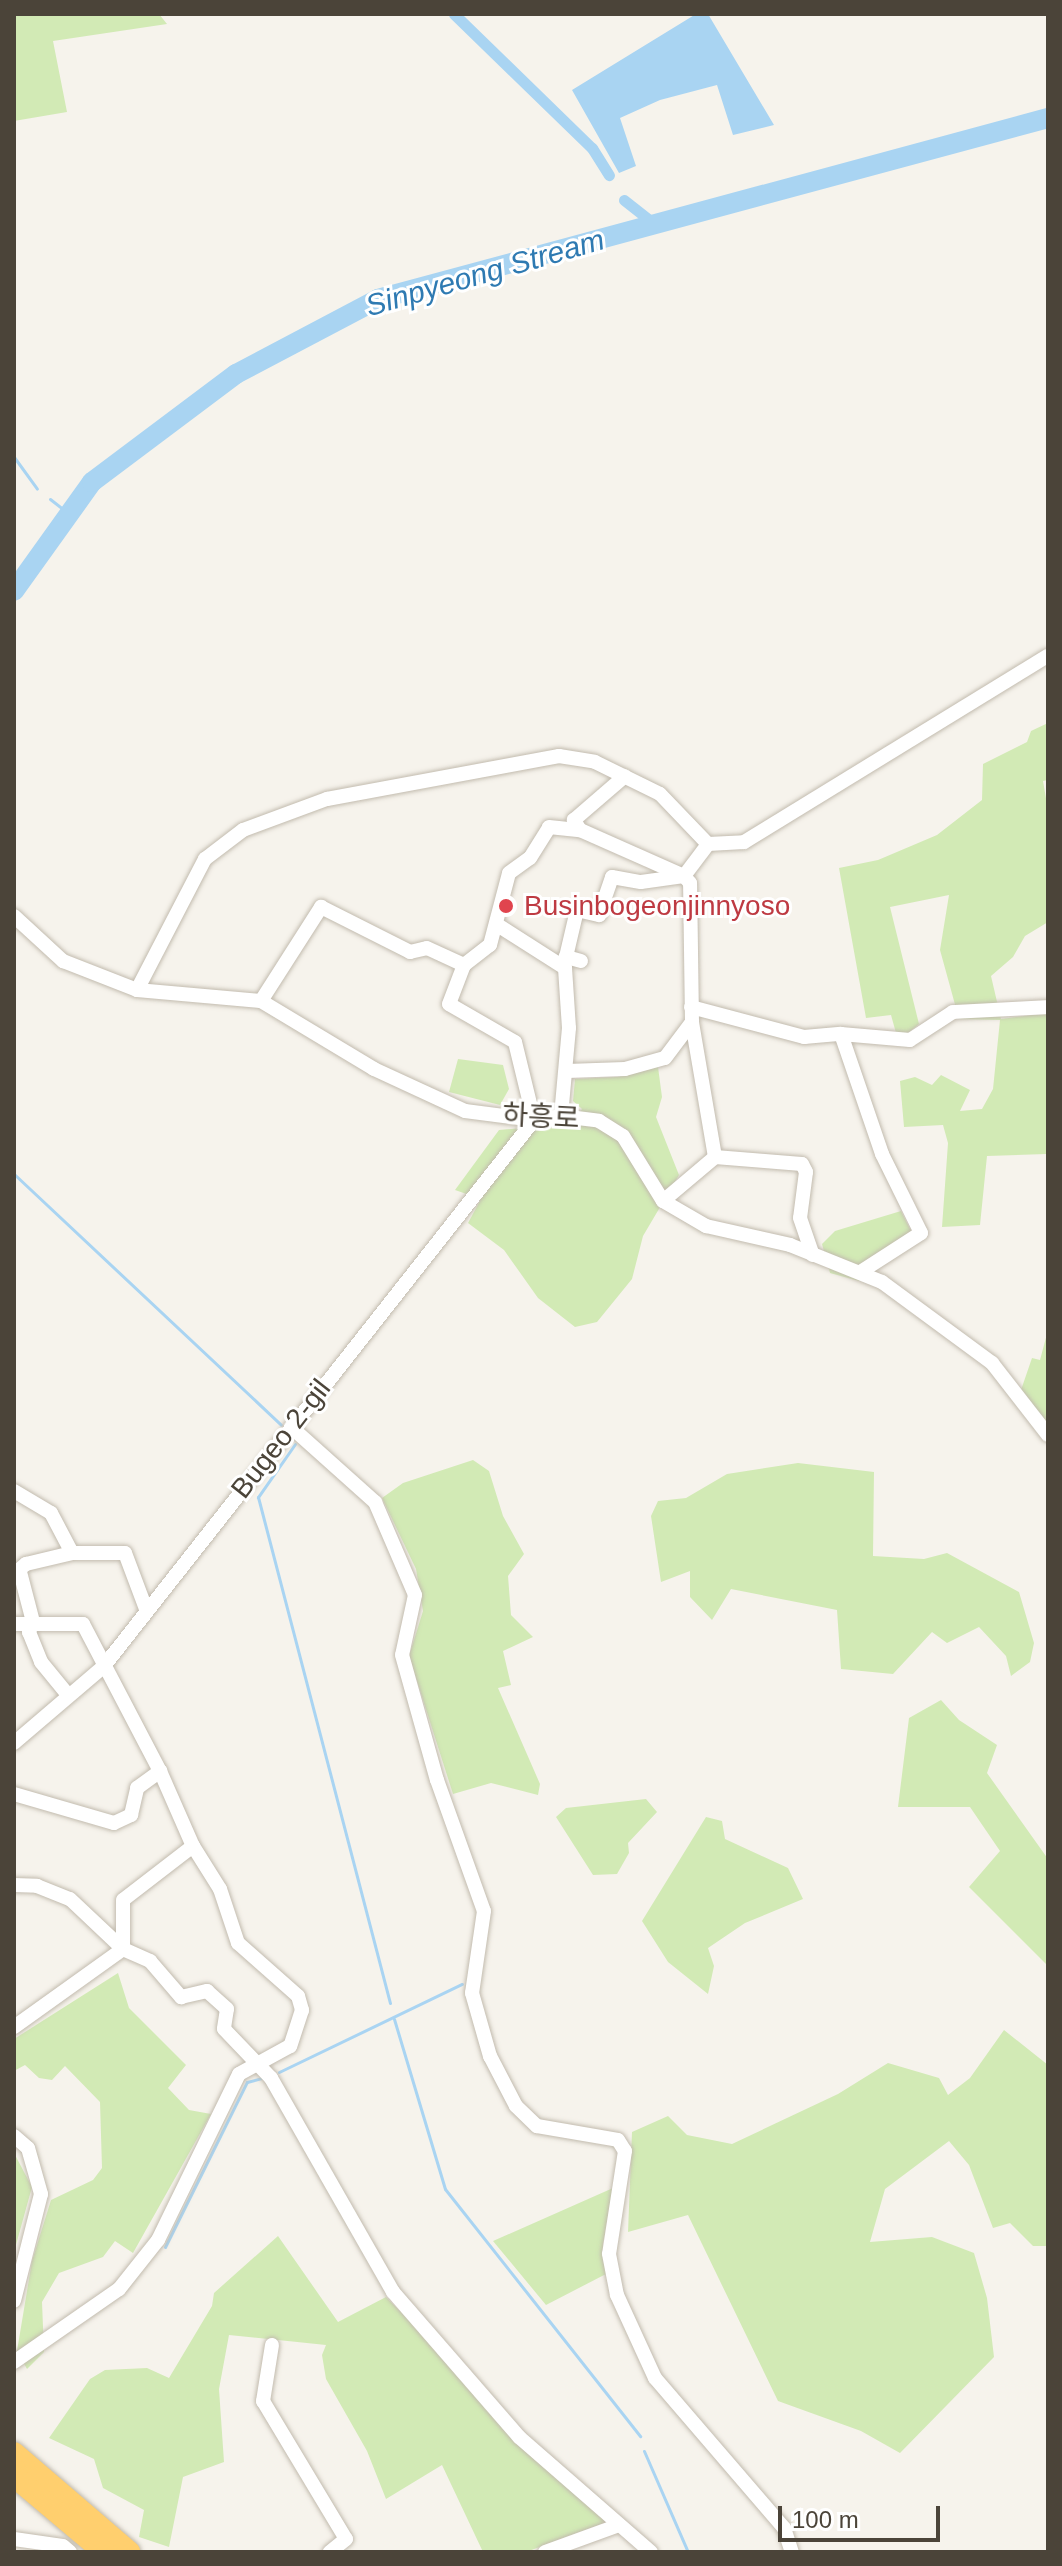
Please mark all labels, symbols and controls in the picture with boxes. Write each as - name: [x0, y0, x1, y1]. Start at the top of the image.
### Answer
- water label: Sinpyeong Stream: [361, 222, 609, 324]
- place label: Businbogeonjinnyoso: [524, 889, 790, 923]
- marker: Businbogeonjinnyoso: [495, 895, 517, 917]
- street label: 하흥로: [502, 1098, 580, 1136]
- street label: Bugeo 2-gil: [224, 1373, 338, 1505]
- scale bar: [782, 2490, 944, 2540]
- text: 100 m: [792, 2506, 859, 2533]

